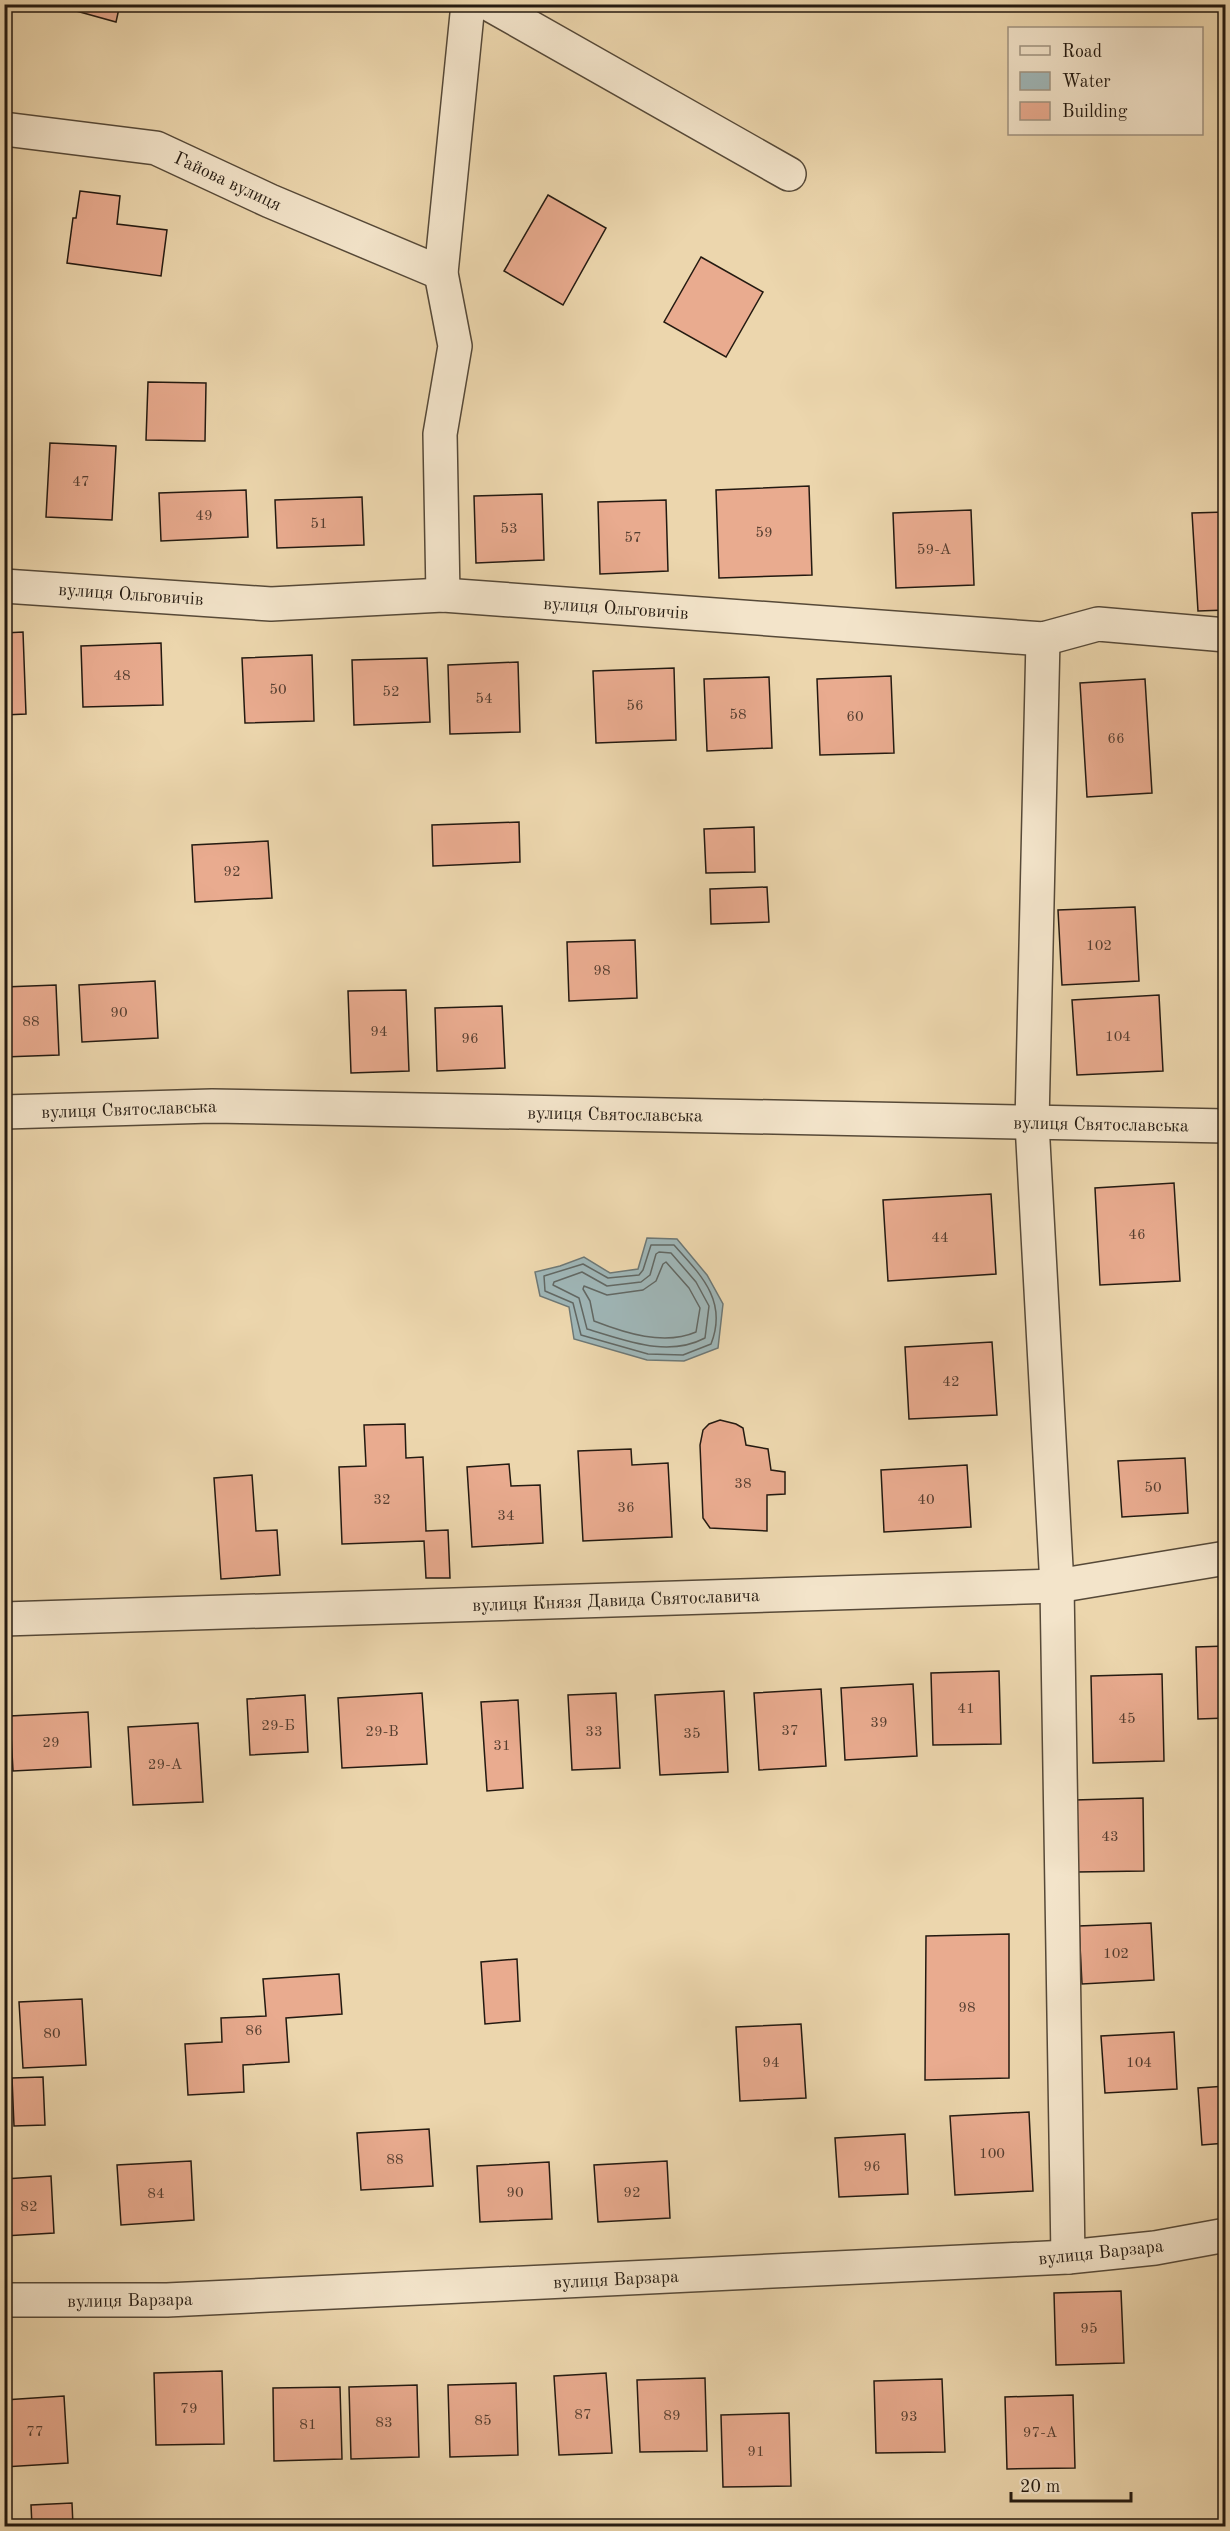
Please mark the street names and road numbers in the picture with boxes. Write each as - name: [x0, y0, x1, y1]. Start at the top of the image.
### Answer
- street label: Гайова вулиця: [171, 149, 284, 215]
- street label: вулиця Ольговичів: [58, 581, 204, 609]
- street label: вулиця Ольговичів: [543, 595, 689, 623]
- street label: вулиця Святославська: [41, 1098, 217, 1122]
- street label: вулиця Святославська: [527, 1104, 703, 1126]
- street label: вулиця Святославська: [1013, 1114, 1189, 1136]
- street label: вулиця Князя Давида Святославича: [472, 1587, 760, 1615]
- street label: вулиця Варзара: [1038, 2237, 1165, 2269]
- street label: вулиця Варзара: [553, 2268, 679, 2292]
- street label: вулиця Варзара: [67, 2291, 193, 2311]

